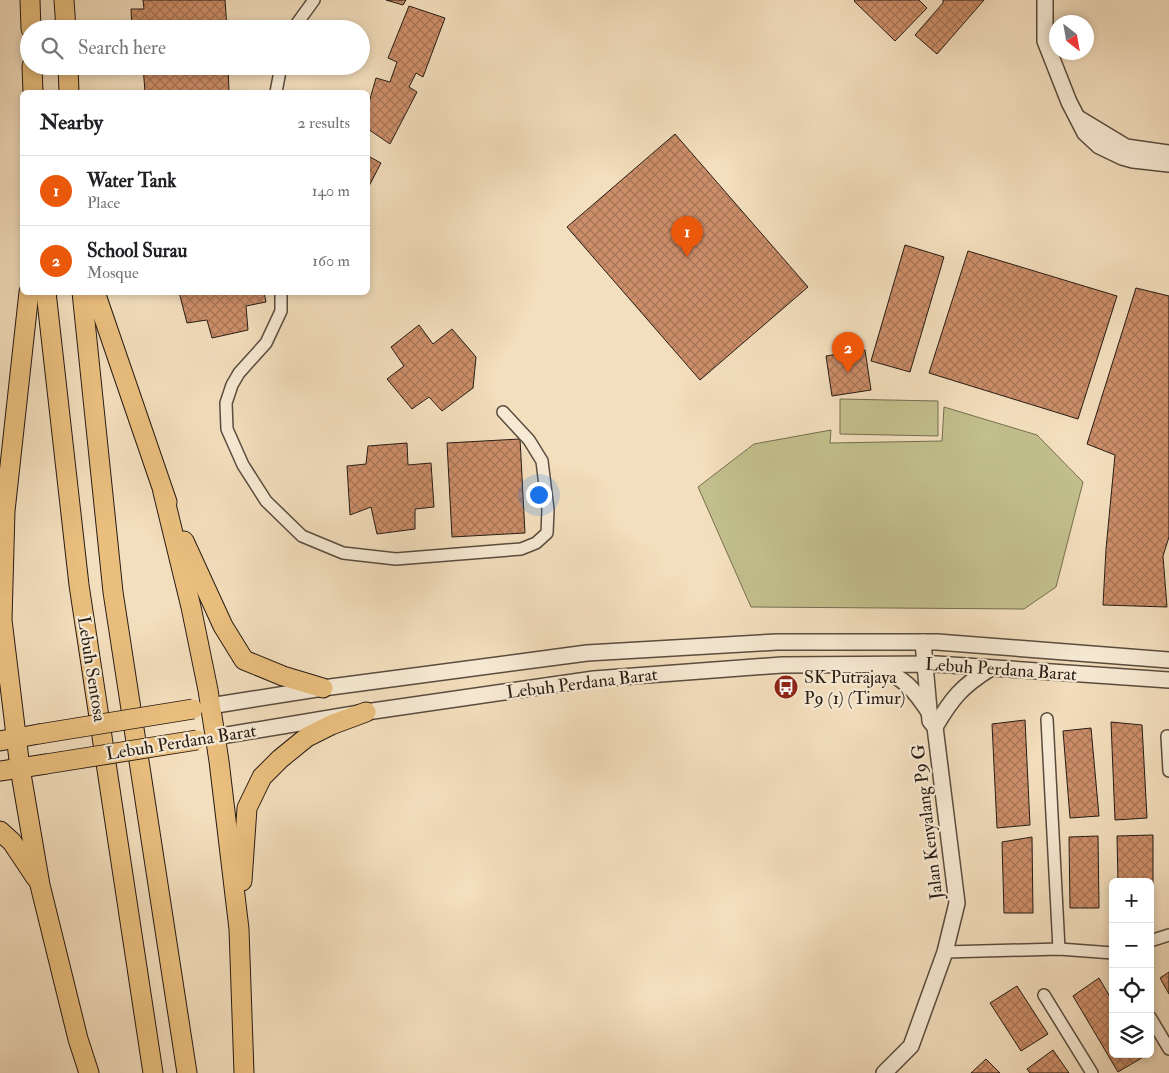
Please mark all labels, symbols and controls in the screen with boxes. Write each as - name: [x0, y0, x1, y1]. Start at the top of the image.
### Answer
- north arrow: [1049, 15, 1094, 60]
- search box: [20, 20, 370, 75]
- icon: search: [38, 34, 66, 62]
- text: Search here: [78, 36, 166, 60]
- text: Nearby: [40, 109, 103, 136]
- text: 2 results: [297, 113, 350, 133]
- text: Water Tank: [87, 169, 176, 193]
- text: 1: [53, 181, 59, 201]
- text: 140 m: [312, 181, 350, 201]
- text: Place: [87, 193, 120, 213]
- pin: 1: [671, 216, 703, 257]
- text: School Surau: [87, 239, 187, 263]
- text: 2: [52, 251, 60, 271]
- text: 160 m: [312, 251, 350, 271]
- text: Mosque: [87, 263, 139, 283]
- pin: 2: [832, 332, 864, 373]
- your location: [526, 482, 552, 508]
- street label: Lebuh Sentosa: [72, 615, 111, 724]
- street label: Lebuh Perdana Barat: [924, 653, 1078, 686]
- street label: Lebuh Perdana Barat: [505, 663, 659, 704]
- place label: SK Putrajaya P9 (1) (Timur): [804, 666, 905, 710]
- bus stop icon: SK Putrajaya P9 (1) (Timur): [773, 674, 799, 700]
- street label: Lebuh Perdana Barat: [104, 719, 258, 766]
- street label: Jalan Kenyalang P9 G: [907, 743, 949, 902]
- map controls: [1109, 878, 1154, 1058]
- button: +: [1109, 878, 1154, 923]
- button: −: [1109, 923, 1154, 968]
- button: locate: [1109, 968, 1154, 1013]
- button: layers: [1109, 1013, 1154, 1058]

